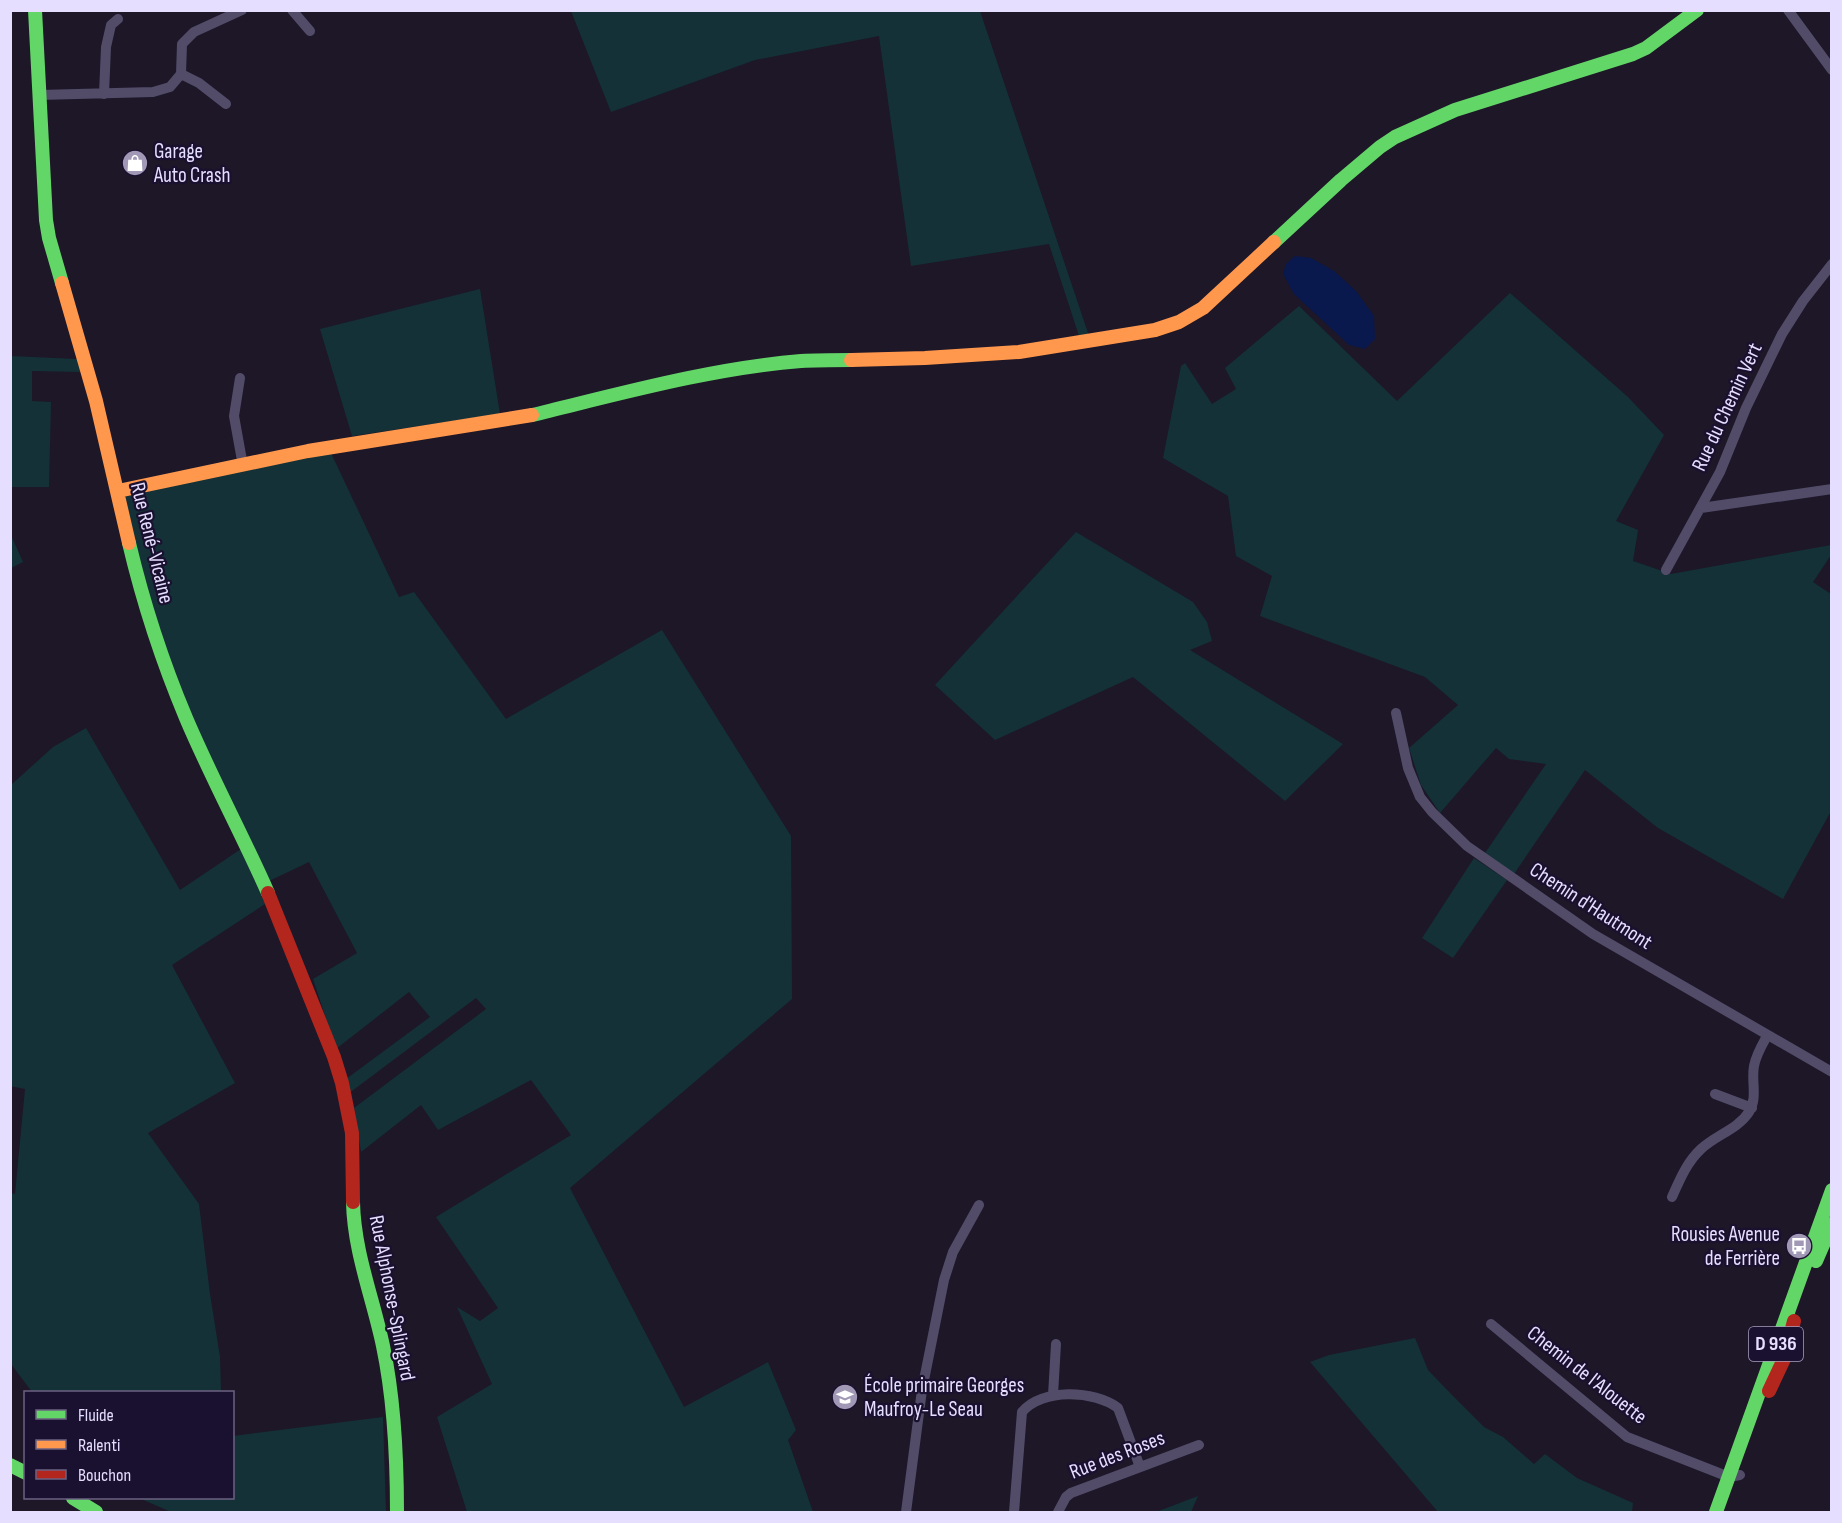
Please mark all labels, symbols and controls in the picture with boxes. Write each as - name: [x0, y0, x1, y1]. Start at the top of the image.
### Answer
- place label: Garage Auto Crash: [153, 139, 230, 188]
- shop icon: Garage Auto Crash: [120, 148, 150, 178]
- street label: Rue du Chemin Vert: [1686, 339, 1768, 475]
- street label: Rue René-Vicaine: [125, 480, 179, 606]
- street label: Chemin d'Hautmont: [1525, 857, 1657, 955]
- street label: Rue Alphonse-Splingard: [364, 1213, 420, 1383]
- place label: Rousies Avenue de Ferrière: [1671, 1222, 1780, 1271]
- bus stop icon: Rousies Avenue de Ferrière: [1784, 1231, 1814, 1261]
- street label: Chemin de l'Alouette: [1522, 1320, 1652, 1430]
- road number: D 936: [1749, 1327, 1803, 1361]
- place label: École primaire Georges Maufroy-Le Seau: [864, 1373, 1024, 1422]
- school or university icon: École primaire Georges Maufroy-Le Seau: [830, 1382, 860, 1412]
- legend: [24, 1391, 234, 1499]
- text: Fluide: [78, 1405, 114, 1426]
- street label: Rue des Roses: [1066, 1425, 1168, 1485]
- text: Ralenti: [78, 1435, 120, 1456]
- text: Bouchon: [78, 1465, 131, 1486]

